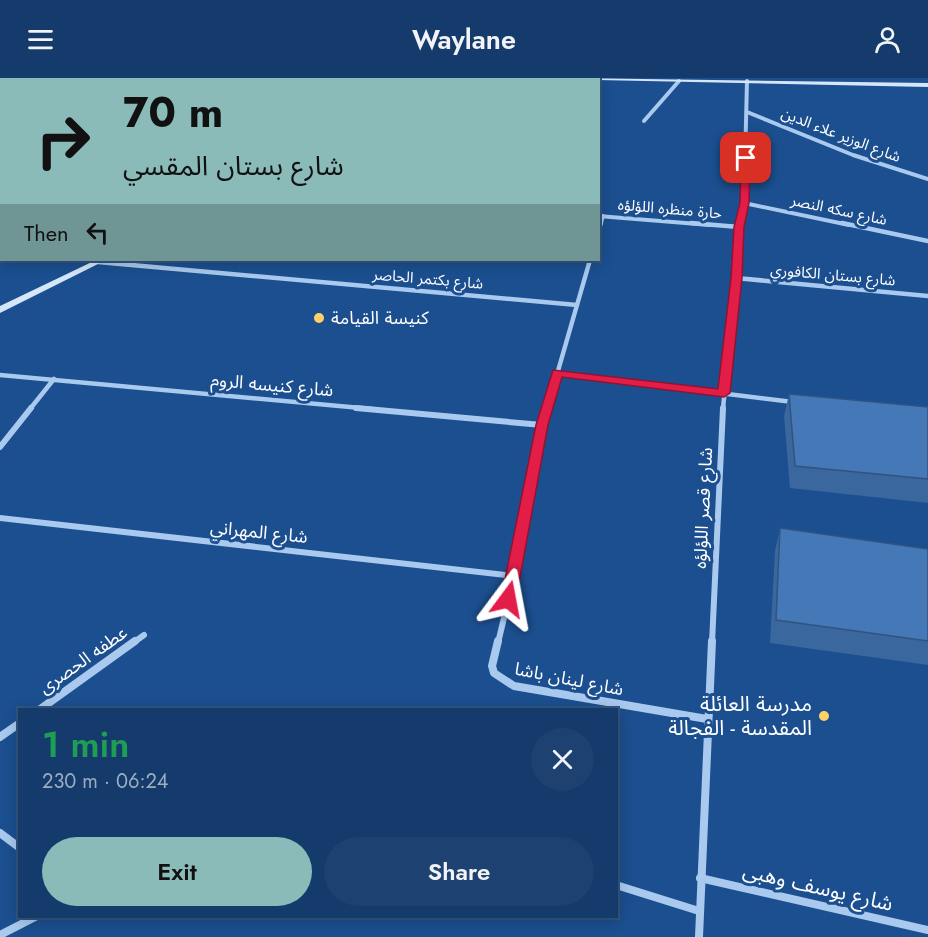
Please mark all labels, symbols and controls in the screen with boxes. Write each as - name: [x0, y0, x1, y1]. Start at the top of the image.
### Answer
- text: Waylane: [412, 20, 516, 59]
- icon: menu: [24, 23, 57, 56]
- icon: person: [871, 23, 904, 56]
- text: 70 m: [123, 82, 223, 143]
- icon: right: [24, 102, 102, 180]
- street label: شارع الوزير علاء الدين: [778, 102, 904, 169]
- pin: [720, 132, 771, 183]
- icon: arrive: [729, 141, 762, 174]
- text: شارع بستان المقسي: [123, 146, 344, 185]
- street label: شارع سكه النصر: [788, 189, 889, 232]
- street label: حارة منظره اللؤلؤه: [617, 193, 723, 225]
- icon: left: [81, 216, 114, 249]
- text: Then: [24, 217, 69, 249]
- street label: شارع بستان الكافوري: [769, 259, 897, 292]
- street label: شارع بكتمر الحاصر: [371, 263, 484, 296]
- place label: كنيسة القيامة: [331, 305, 429, 331]
- marker: كنيسة القيامة: [312, 311, 326, 325]
- street label: شارع كنيسه الروم: [209, 367, 334, 404]
- street label: شارع قصر اللؤلؤه: [687, 447, 720, 569]
- street label: شارع المهراني: [209, 514, 309, 551]
- position arrow: [476, 567, 540, 631]
- street label: عطفه الحصرى: [33, 620, 133, 700]
- street label: شارع لينان باشا: [512, 656, 626, 703]
- place label: مدرسة العائلة المقدسة - الفجالة: [668, 689, 812, 743]
- marker: مدرسة العائلة المقدسة - الفجالة: [817, 709, 831, 723]
- text: 1 min: [42, 718, 129, 770]
- button: close: [531, 728, 594, 791]
- text: 230 m · 06:24: [42, 767, 168, 796]
- button: Exit: [42, 837, 312, 906]
- button: Share: [324, 837, 594, 906]
- street label: شارع يوسف وهبى: [740, 855, 896, 919]

